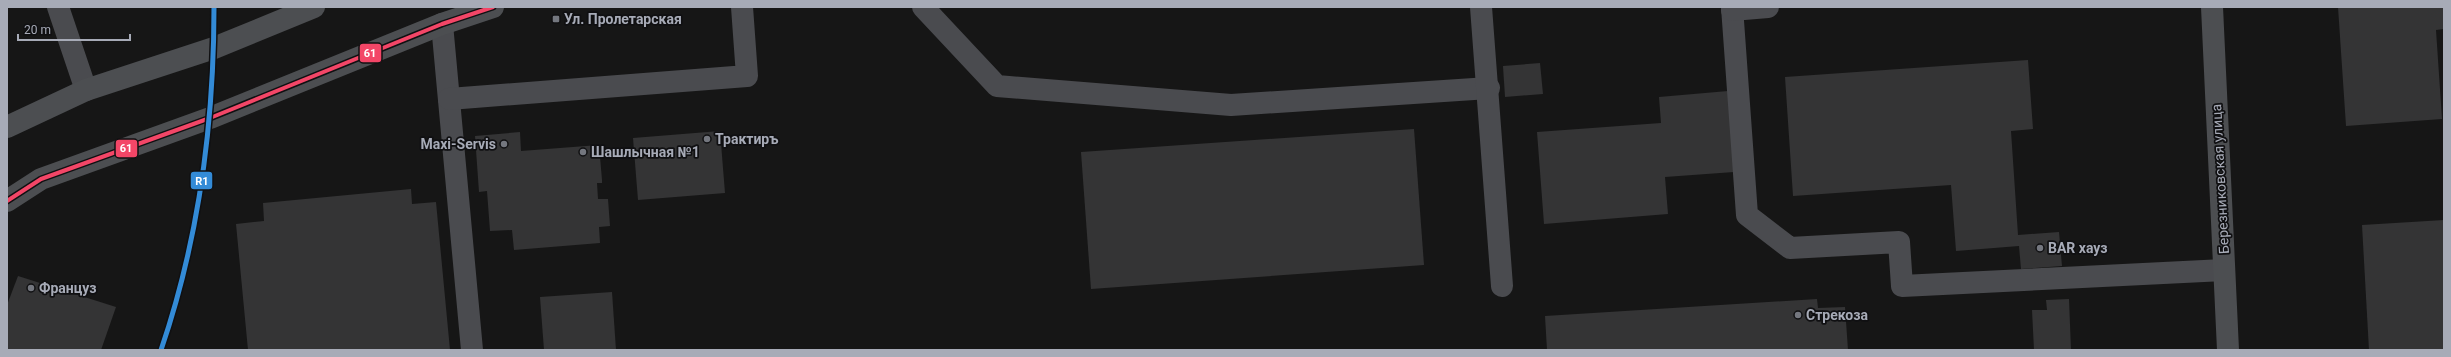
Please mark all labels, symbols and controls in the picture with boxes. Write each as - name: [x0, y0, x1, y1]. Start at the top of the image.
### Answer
- place label: Ул. Пролетарская: [564, 11, 682, 27]
- marker: Ул. Пролетарская: [551, 14, 561, 24]
- scale bar: [18, 16, 130, 42]
- text: 20 m: [24, 23, 51, 37]
- line badge: 61: [359, 43, 382, 63]
- text: 61: [364, 47, 376, 60]
- street label: Березниковская улица: [2208, 104, 2232, 254]
- place label: Трактиръ: [715, 131, 778, 147]
- marker: Трактиръ: [702, 134, 712, 144]
- place label: Maxi-Servis: [420, 136, 496, 152]
- line badge: 61: [115, 139, 138, 158]
- marker: Maxi-Servis: [499, 139, 509, 149]
- text: 61: [120, 142, 132, 155]
- place label: Шашлычная №1: [591, 144, 700, 160]
- marker: Шашлычная №1: [578, 147, 588, 157]
- line badge: R1: [190, 171, 213, 190]
- text: R1: [195, 175, 209, 188]
- place label: BAR хауз: [2048, 240, 2108, 256]
- marker: BAR хауз: [2035, 243, 2045, 253]
- place label: Француз: [39, 280, 96, 296]
- marker: Француз: [26, 283, 36, 293]
- place label: Стрекоза: [1806, 307, 1868, 323]
- marker: Стрекоза: [1793, 310, 1803, 320]

